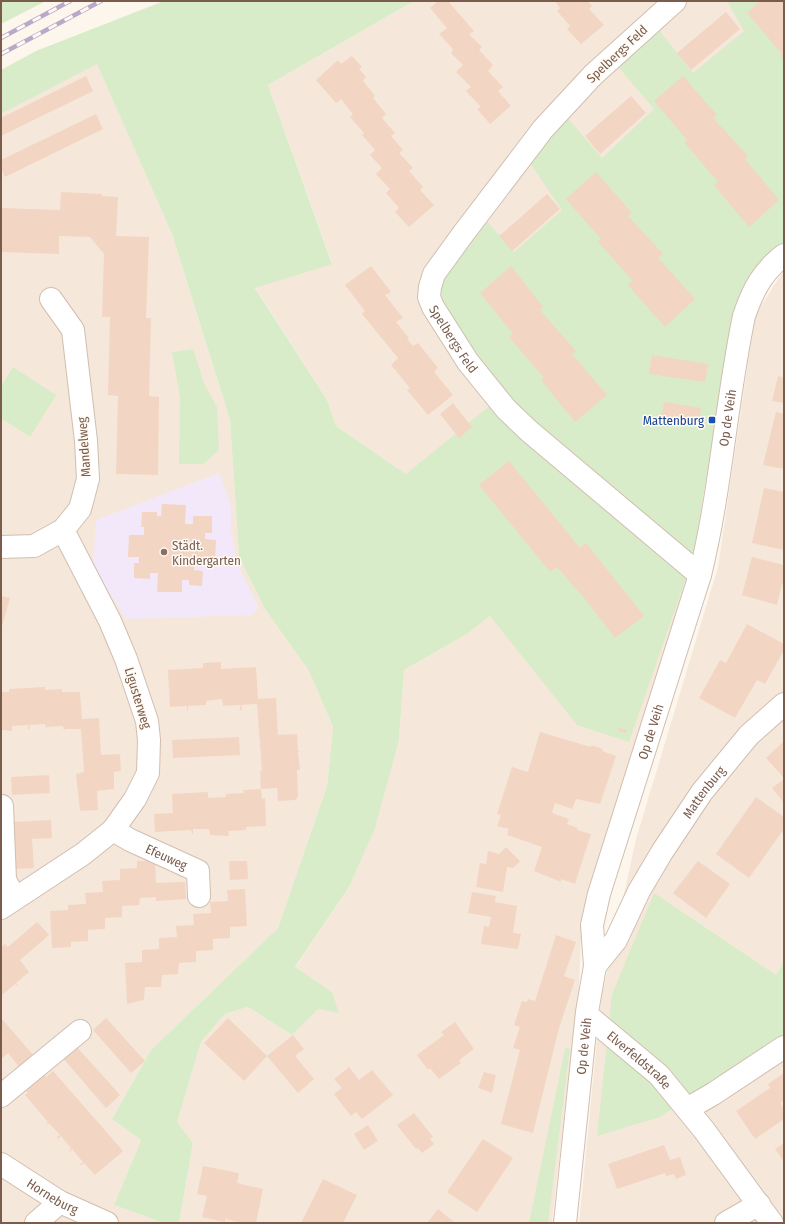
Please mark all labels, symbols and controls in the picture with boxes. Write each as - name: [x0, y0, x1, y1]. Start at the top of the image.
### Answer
- street label: Spelbergs Feld: [584, 22, 650, 86]
- street label: Spelbergs Feld: [426, 302, 481, 376]
- street label: Op de Veih: [716, 388, 739, 447]
- place label: Mattenburg: [643, 413, 705, 428]
- marker: Mattenburg: [707, 415, 717, 425]
- street label: Mandelweg: [74, 416, 94, 478]
- place label: Städt. Kindergarten: [172, 538, 241, 568]
- marker: Städt. Kindergarten: [159, 547, 169, 557]
- street label: Ligusterweg: [122, 665, 155, 731]
- street label: Op de Veih: [635, 702, 666, 761]
- street label: Mattenburg: [679, 762, 729, 821]
- street label: Efeuweg: [144, 841, 191, 873]
- street label: Op de Veih: [573, 1017, 594, 1075]
- street label: Elverfeldstraße: [604, 1028, 675, 1092]
- street label: Horneburg: [24, 1175, 81, 1217]

